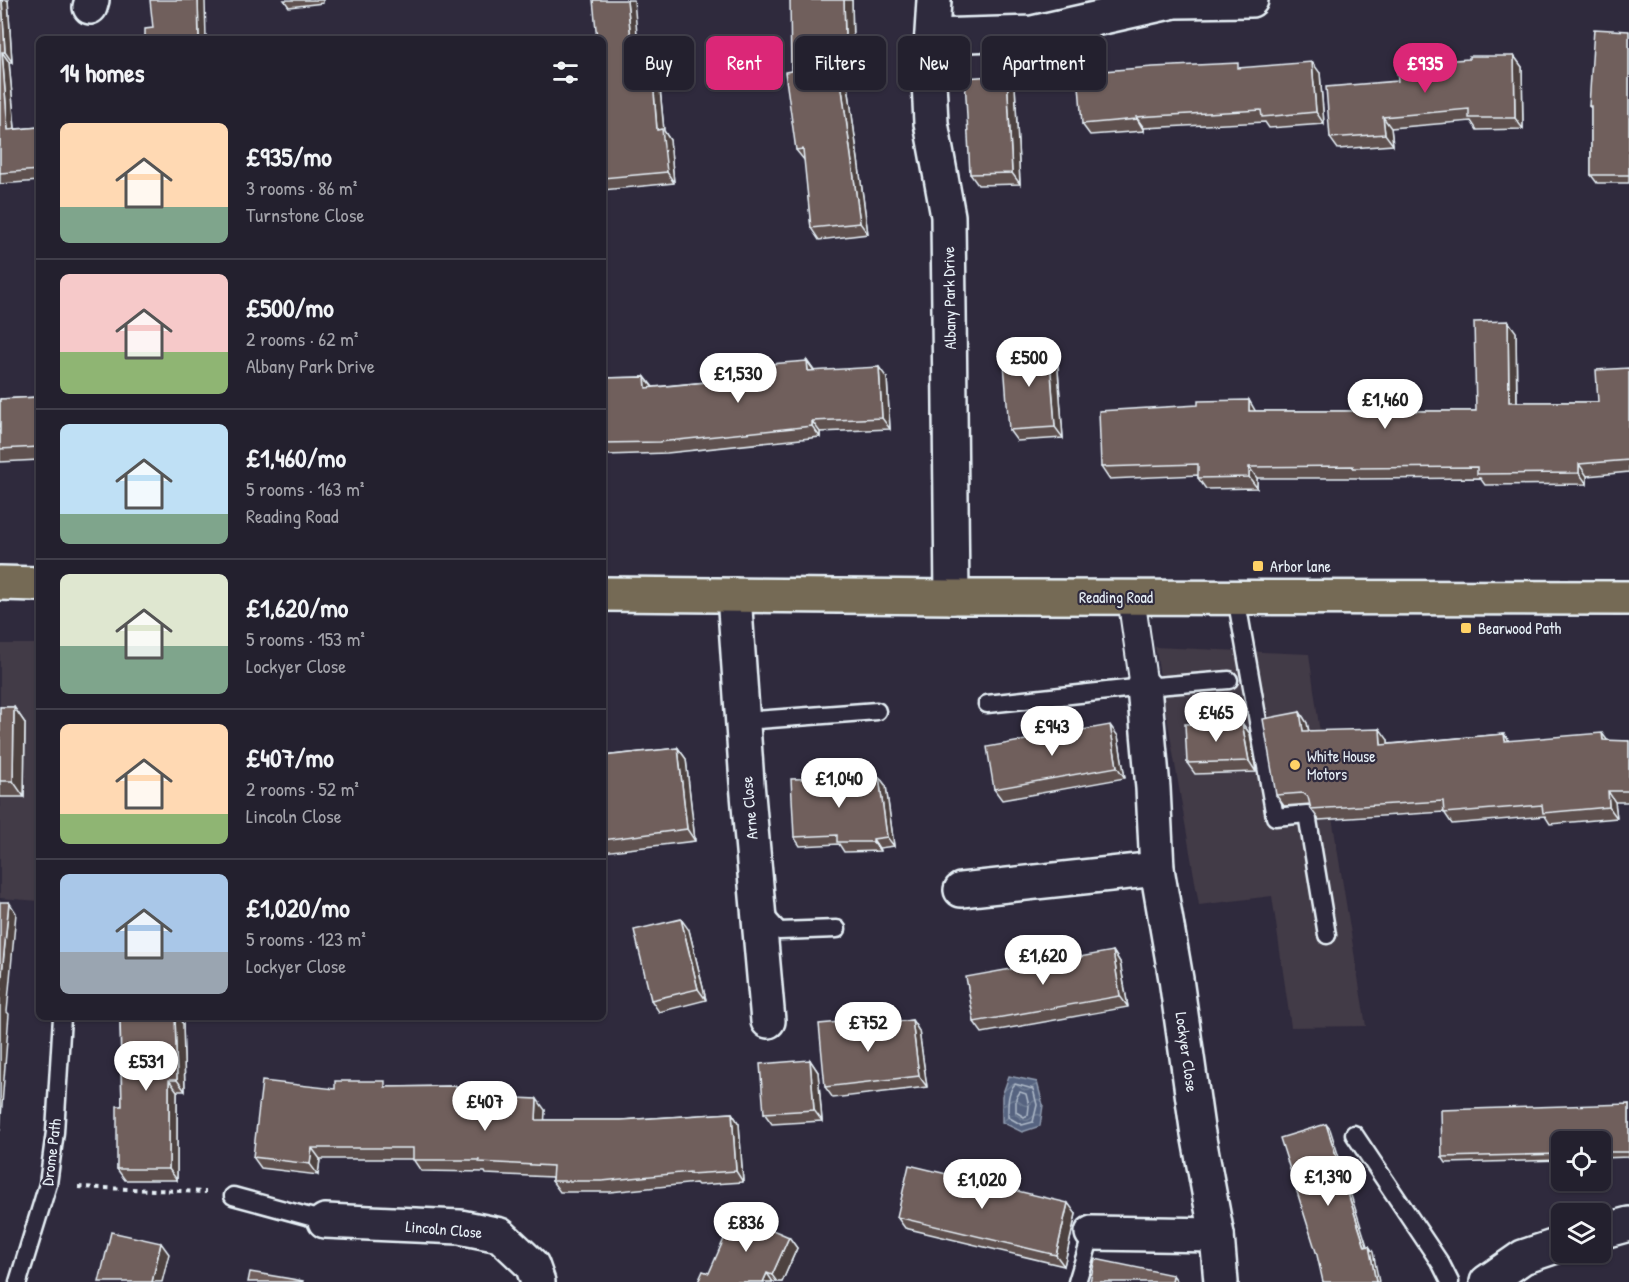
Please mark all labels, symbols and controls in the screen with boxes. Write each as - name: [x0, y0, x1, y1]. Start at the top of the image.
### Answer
- chip: Buy: [624, 36, 694, 90]
- chip: Rent: [706, 36, 783, 90]
- chip: Filters: [795, 36, 886, 90]
- chip: New: [898, 36, 970, 90]
- chip: Apartment: [982, 36, 1106, 90]
- pin: £935: [1389, 43, 1461, 94]
- text: £935: [1407, 49, 1443, 76]
- text: 14 homes: [60, 55, 145, 90]
- icon: filters: [549, 56, 582, 89]
- text: £935/mo: [246, 139, 332, 174]
- icon: home: [108, 147, 180, 219]
- text: 3 rooms · 86 m²: [246, 174, 357, 201]
- text: Turnstone Close: [246, 201, 364, 228]
- street label: Albany Park Drive: [937, 246, 961, 350]
- text: £500/mo: [246, 290, 334, 325]
- icon: home: [108, 298, 180, 370]
- text: 2 rooms · 62 m²: [246, 325, 358, 352]
- pin: £500: [993, 337, 1065, 388]
- text: £500: [1010, 343, 1048, 370]
- text: Albany Park Drive: [246, 352, 375, 379]
- pin: £1,530: [689, 353, 787, 404]
- text: £1,530: [714, 359, 762, 386]
- pin: £1,460: [1336, 379, 1434, 430]
- text: £1,460: [1362, 385, 1408, 412]
- text: £1,460/mo: [246, 440, 346, 475]
- icon: home: [108, 448, 180, 520]
- text: 5 rooms · 163 m²: [246, 475, 364, 502]
- text: Reading Road: [246, 502, 338, 529]
- place label: Arbor lane: [1270, 555, 1332, 577]
- marker: Arbor lane: [1251, 559, 1265, 573]
- street label: Reading Road: [1079, 586, 1153, 608]
- text: £1,620/mo: [246, 590, 348, 625]
- icon: home: [108, 598, 180, 670]
- place label: Bearwood Path: [1478, 617, 1562, 639]
- marker: Bearwood Path: [1459, 621, 1473, 635]
- text: 5 rooms · 153 m²: [246, 625, 365, 652]
- text: Lockyer Close: [246, 652, 346, 679]
- pin: £465: [1180, 692, 1252, 743]
- text: £465: [1199, 698, 1233, 725]
- pin: £943: [1016, 706, 1088, 757]
- text: £943: [1035, 712, 1069, 739]
- text: £407/mo: [246, 740, 334, 775]
- place label: White House Motors: [1307, 745, 1376, 785]
- icon: home: [108, 748, 180, 820]
- pin: £1,040: [790, 758, 888, 809]
- marker: White House Motors: [1288, 758, 1302, 772]
- text: £1,040: [815, 764, 863, 791]
- text: 2 rooms · 52 m²: [246, 775, 359, 802]
- street label: Arne Close: [735, 775, 763, 840]
- text: Lincoln Close: [246, 802, 342, 829]
- text: £1,020/mo: [246, 890, 350, 925]
- icon: home: [108, 898, 180, 970]
- text: 5 rooms · 123 m²: [246, 925, 366, 952]
- pin: £1,620: [994, 935, 1092, 986]
- text: £1,620: [1019, 941, 1067, 968]
- text: Lockyer Close: [246, 952, 346, 979]
- pin: £752: [832, 1002, 904, 1053]
- text: £752: [849, 1008, 887, 1035]
- street label: Lockyer Close: [1171, 1011, 1204, 1094]
- pin: £531: [110, 1041, 182, 1092]
- text: £531: [128, 1047, 164, 1074]
- pin: £407: [449, 1081, 521, 1132]
- text: £407: [466, 1087, 504, 1114]
- street label: Drome Path: [36, 1117, 66, 1187]
- map controls: [1551, 1131, 1611, 1263]
- button: locate: [1551, 1131, 1611, 1191]
- pin: £1,390: [1279, 1156, 1377, 1207]
- pin: £1,020: [933, 1159, 1031, 1210]
- text: £1,390: [1304, 1162, 1352, 1189]
- text: £1,020: [957, 1165, 1007, 1192]
- pin: £836: [710, 1202, 782, 1253]
- button: layers: [1551, 1203, 1611, 1263]
- text: £836: [728, 1208, 764, 1235]
- street label: Lincoln Close: [405, 1215, 484, 1243]

